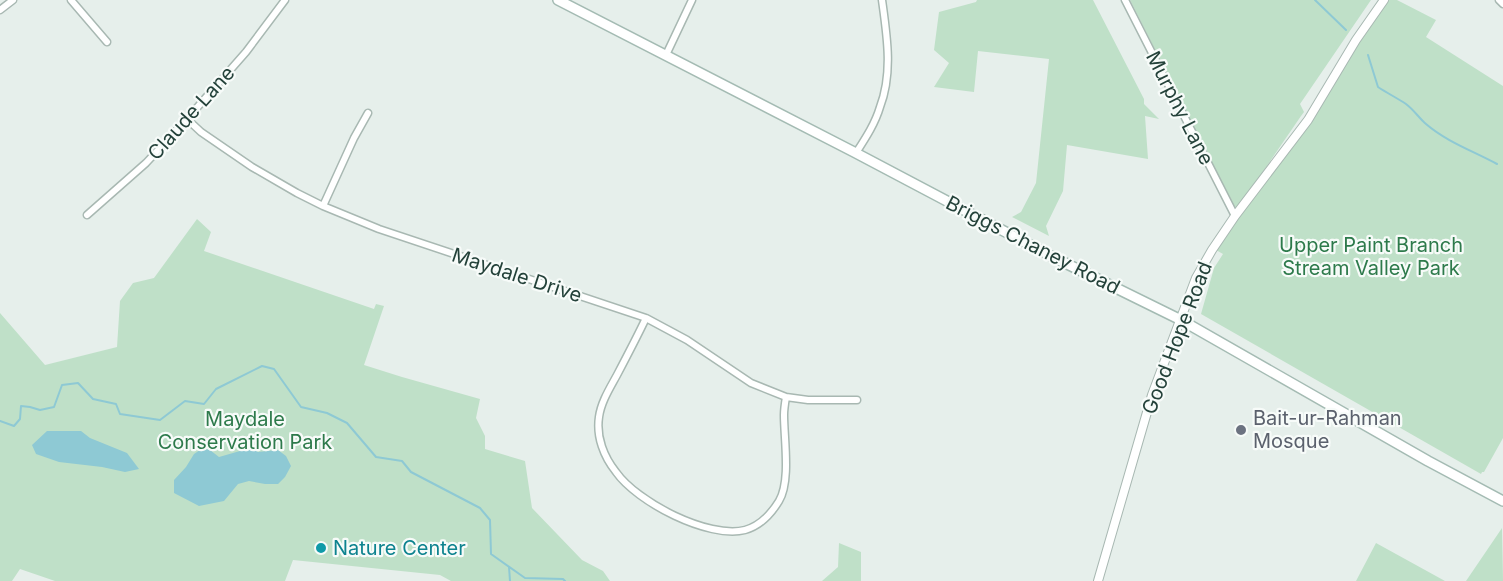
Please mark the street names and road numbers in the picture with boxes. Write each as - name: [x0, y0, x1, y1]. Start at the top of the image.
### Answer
- street label: Murphy Lane: [1141, 47, 1219, 169]
- street label: Claude Lane: [143, 61, 239, 165]
- street label: Briggs Chaney Road: [942, 191, 1124, 299]
- street label: Maydale Drive: [449, 243, 585, 307]
- street label: Good Hope Road: [1137, 258, 1217, 418]

